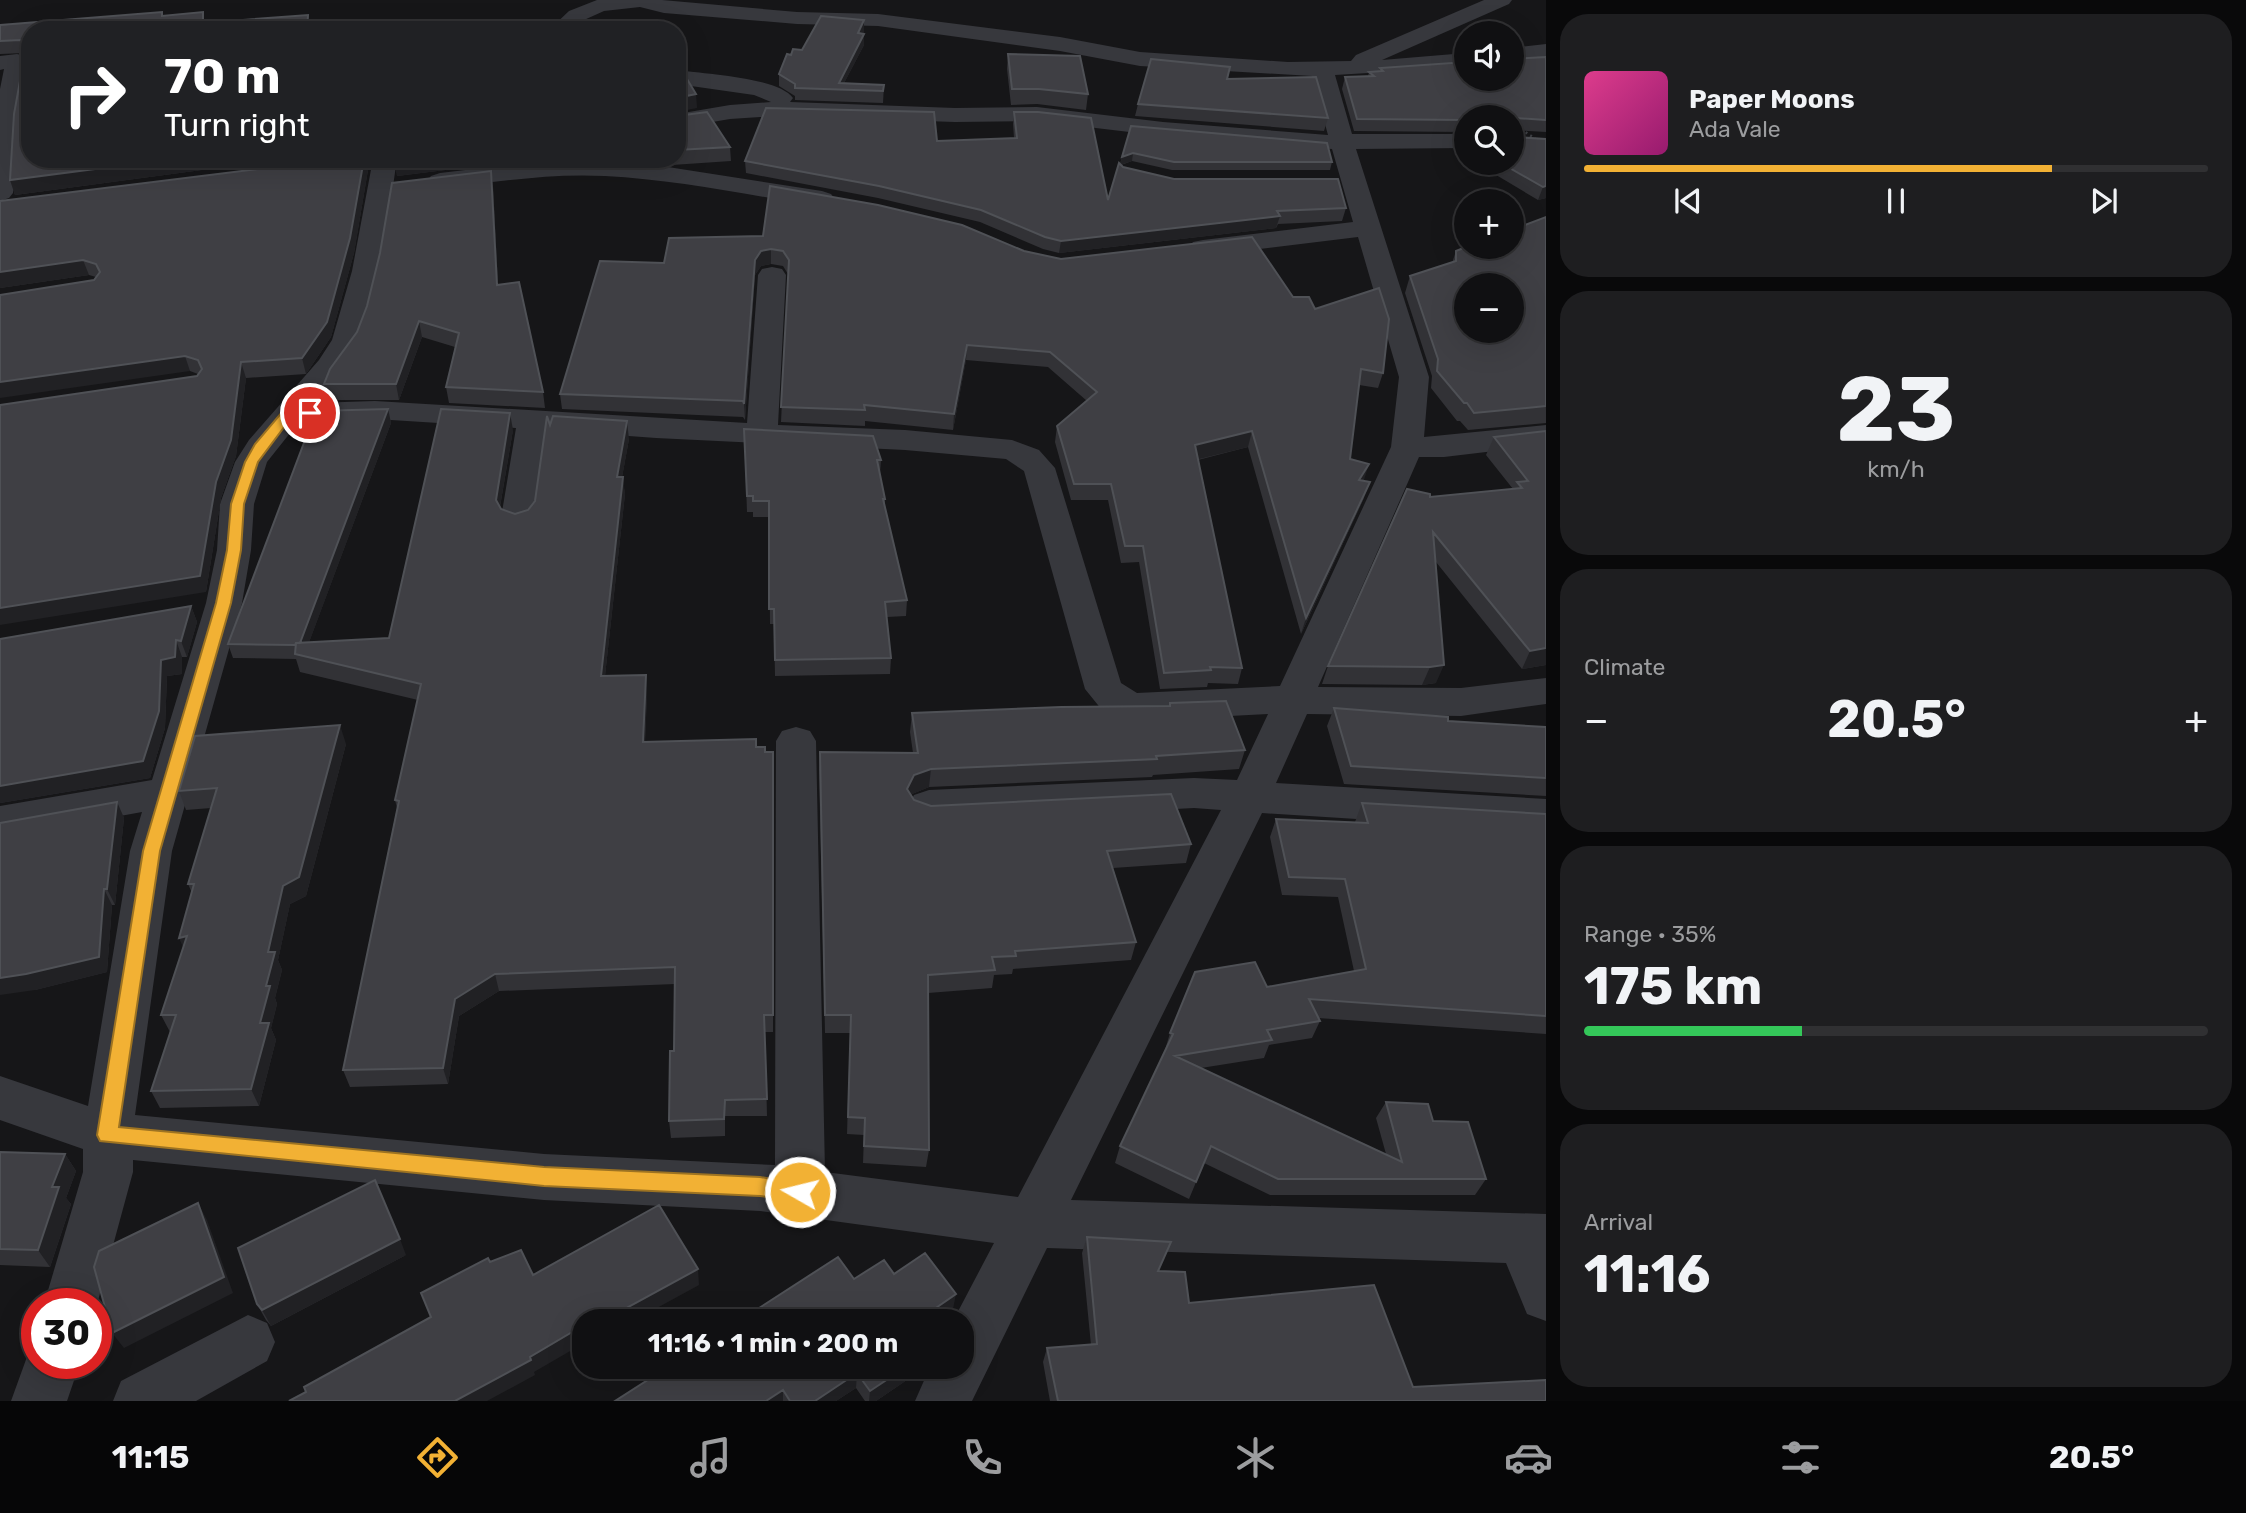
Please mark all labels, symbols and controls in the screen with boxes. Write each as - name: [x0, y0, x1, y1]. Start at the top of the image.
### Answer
- map controls: [1454, 21, 1524, 343]
- button: sound: [1454, 21, 1524, 91]
- text: 70 m: [164, 47, 281, 105]
- icon: right: [49, 49, 140, 140]
- text: Paper Moons: [1689, 84, 1855, 115]
- button: search: [1454, 105, 1524, 175]
- text: Turn right: [164, 106, 309, 144]
- text: Ada Vale: [1689, 115, 1781, 143]
- icon: previous: [1669, 182, 1707, 220]
- icon: pause: [1877, 182, 1915, 220]
- icon: next: [2085, 182, 2123, 220]
- button: +: [1454, 189, 1524, 259]
- button: −: [1454, 273, 1524, 343]
- text: 23: [1836, 355, 1956, 463]
- pin: [280, 383, 340, 443]
- icon: arrive: [291, 394, 329, 432]
- text: km/h: [1867, 455, 1925, 483]
- text: Climate: [1584, 653, 1665, 681]
- text: 20.5°: [1827, 688, 1966, 750]
- text: −: [1584, 697, 1609, 743]
- text: +: [2184, 697, 2208, 743]
- text: Range · 35%: [1584, 920, 1716, 948]
- text: 175 km: [1584, 955, 1762, 1017]
- position arrow: [763, 1155, 837, 1229]
- text: Arrival: [1584, 1208, 1653, 1236]
- text: 11:16: [1584, 1243, 1711, 1305]
- speed limit sign: 30: [21, 1288, 112, 1379]
- text: 11:16 · 1 min · 200 m: [648, 1328, 898, 1359]
- icon: directions: [413, 1433, 462, 1482]
- icon: music: [686, 1433, 735, 1482]
- icon: phone: [958, 1433, 1007, 1482]
- icon: climate: [1231, 1433, 1280, 1482]
- icon: car: [1504, 1433, 1553, 1482]
- icon: filters: [1776, 1433, 1825, 1482]
- text: 11:15: [112, 1438, 190, 1476]
- text: 20.5°: [2049, 1438, 2134, 1476]

